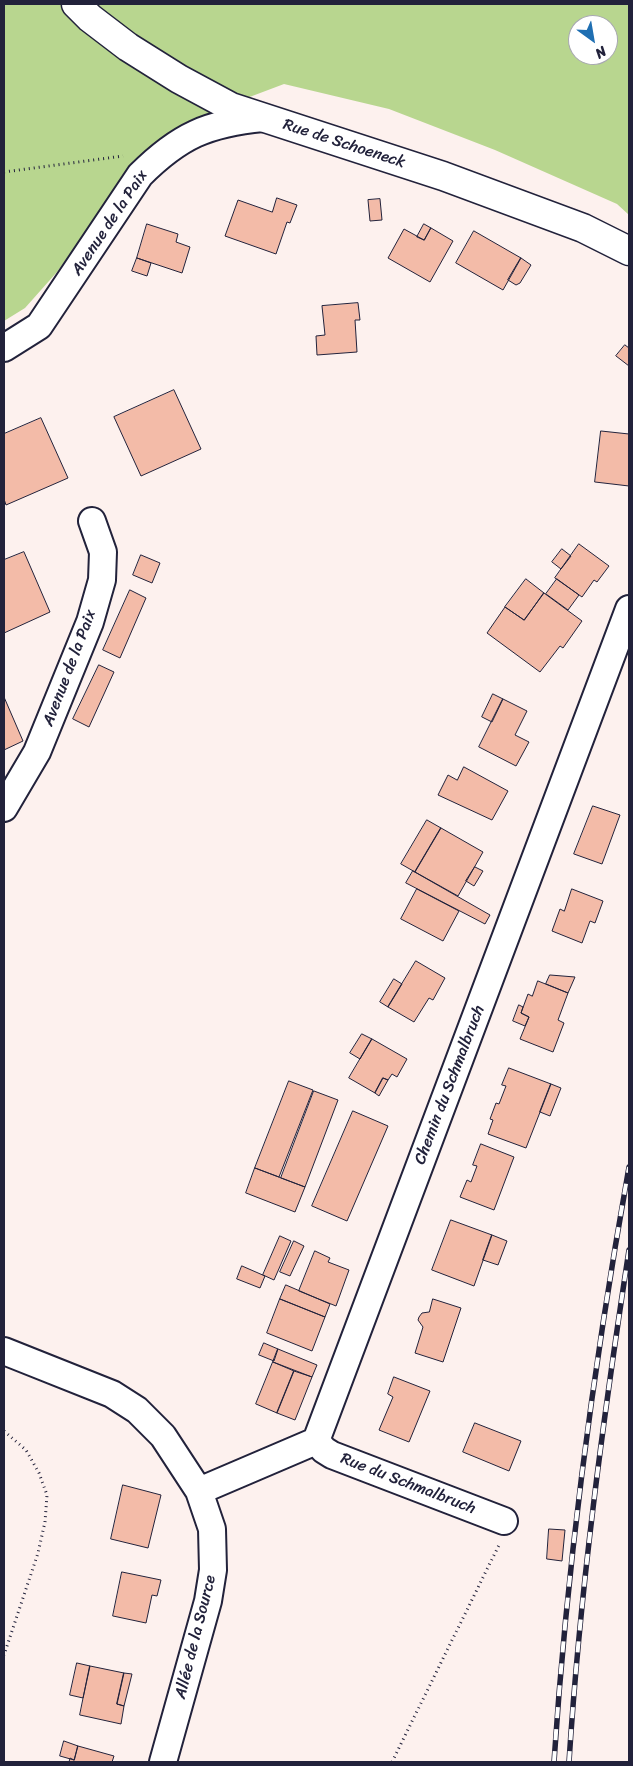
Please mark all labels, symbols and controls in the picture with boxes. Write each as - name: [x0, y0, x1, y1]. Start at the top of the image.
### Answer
- north arrow: [568, 15, 618, 65]
- text: N: [590, 39, 611, 65]
- street label: Rue de Schoeneck: [281, 115, 407, 173]
- street label: Avenue de la Paix: [68, 167, 152, 279]
- street label: Avenue de la Paix: [39, 607, 101, 729]
- street label: Chemin du Schmalbruch: [411, 1003, 489, 1167]
- street label: Rue du Schmalbruch: [338, 1449, 478, 1519]
- street label: Allée de la Source: [171, 1573, 221, 1701]

